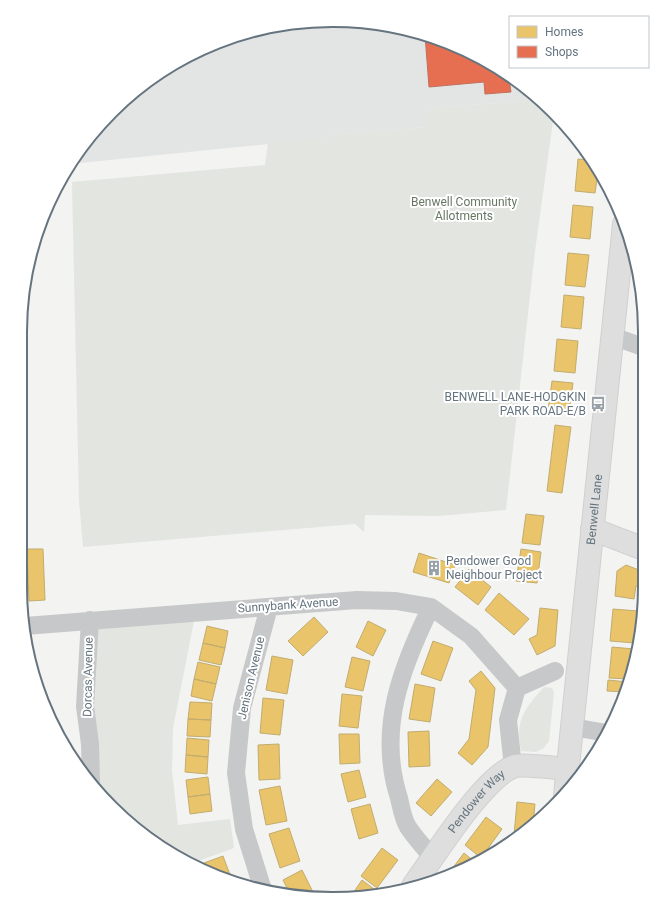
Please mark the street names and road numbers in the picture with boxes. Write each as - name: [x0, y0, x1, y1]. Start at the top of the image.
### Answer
- street label: Benwell Lane: [584, 474, 605, 545]
- street label: Sunnybank Avenue: [237, 594, 339, 616]
- street label: Jenison Avenue: [235, 635, 267, 721]
- street label: Dorcas Avenue: [80, 637, 96, 717]
- street label: Pendower Way: [445, 767, 508, 836]

